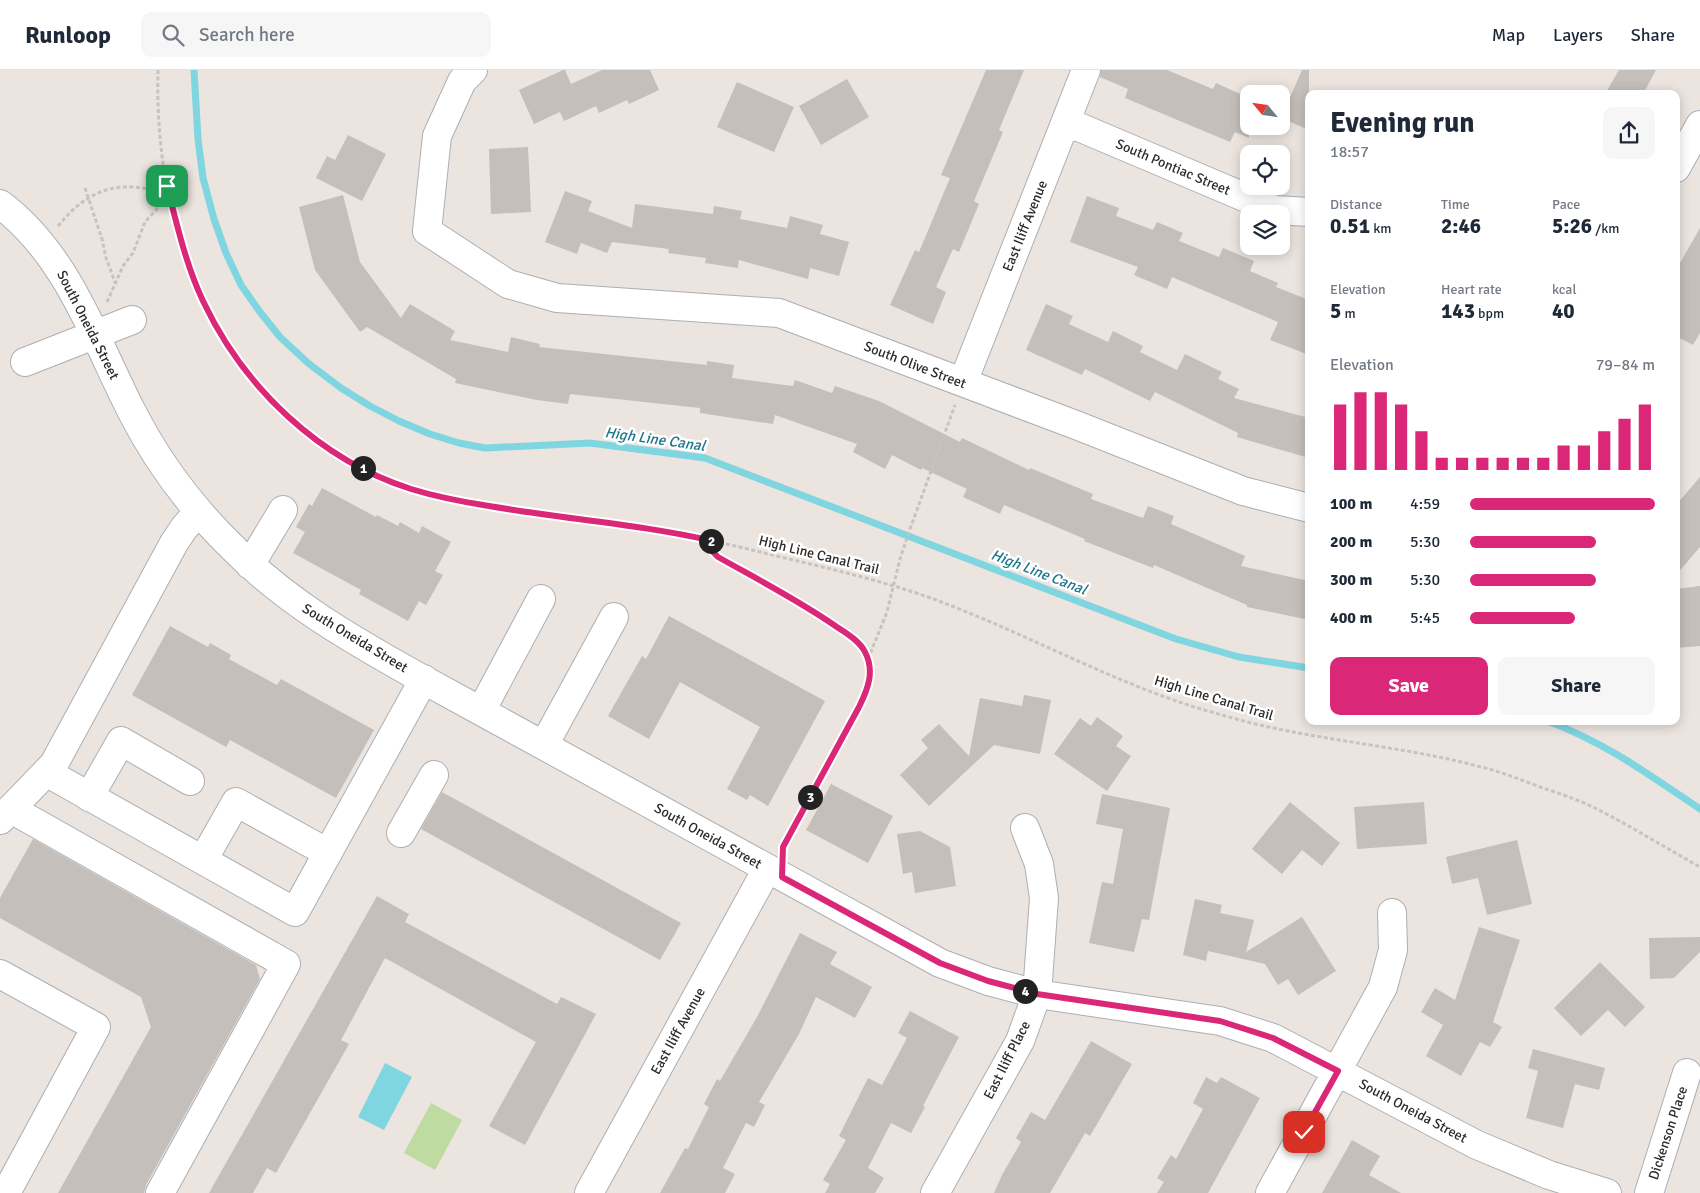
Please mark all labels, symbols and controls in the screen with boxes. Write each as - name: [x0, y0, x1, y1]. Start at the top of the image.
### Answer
- search box: [141, 12, 491, 57]
- text: Runloop: [25, 20, 111, 50]
- icon: search: [159, 21, 187, 49]
- text: Search here: [199, 23, 295, 47]
- text: Map: [1492, 24, 1525, 46]
- text: Layers: [1553, 24, 1603, 46]
- text: Share: [1631, 24, 1675, 46]
- north arrow: [1240, 85, 1290, 135]
- map controls: [1240, 85, 1290, 255]
- text: Evening run: [1330, 106, 1475, 140]
- button: share: [1603, 107, 1655, 159]
- street label: South Pontiac Street: [1113, 135, 1233, 199]
- text: 18:57: [1330, 142, 1369, 162]
- button: locate: [1240, 145, 1290, 195]
- pin: [146, 165, 188, 207]
- icon: arrive: [153, 172, 181, 200]
- street label: East Iliff Avenue: [999, 178, 1051, 274]
- text: Distance: [1330, 196, 1382, 213]
- text: Time: [1441, 196, 1470, 213]
- text: Pace: [1552, 196, 1580, 213]
- button: layers: [1240, 205, 1290, 255]
- text: 0.51: [1330, 213, 1370, 239]
- text: 2:46: [1441, 213, 1481, 239]
- text: 5:26: [1552, 213, 1592, 239]
- text: km: [1370, 220, 1391, 237]
- text: /km: [1592, 220, 1619, 237]
- street label: South Oneida Street: [53, 268, 123, 382]
- text: Elevation: [1330, 281, 1386, 298]
- text: Heart rate: [1441, 281, 1502, 298]
- text: kcal: [1552, 281, 1577, 298]
- text: 5: [1330, 298, 1341, 324]
- text: 143: [1441, 298, 1475, 324]
- text: 40: [1552, 298, 1575, 324]
- text: m: [1341, 305, 1356, 322]
- text: bpm: [1475, 305, 1504, 322]
- street label: South Olive Street: [862, 338, 969, 392]
- text: Elevation: [1330, 355, 1394, 375]
- text: 79–84 m: [1596, 355, 1655, 375]
- water label: High Line Canal: [604, 423, 708, 455]
- pin: 1: [350, 456, 376, 480]
- text: 1: [360, 460, 367, 477]
- text: 100 m: [1330, 494, 1372, 514]
- text: 4:59: [1410, 494, 1440, 514]
- pin: 2: [698, 528, 724, 554]
- street label: High Line Canal Trail: [757, 532, 881, 578]
- text: 200 m: [1330, 532, 1372, 552]
- text: 5:30: [1410, 532, 1440, 552]
- text: 2: [708, 533, 715, 550]
- water label: High Line Canal: [989, 546, 1091, 599]
- text: 300 m: [1330, 570, 1372, 590]
- text: 5:30: [1410, 570, 1440, 590]
- street label: South Oneida Street: [299, 600, 411, 676]
- text: 400 m: [1330, 608, 1372, 628]
- text: 5:45: [1410, 608, 1440, 628]
- button: Save: [1330, 657, 1488, 715]
- button: Share: [1498, 657, 1655, 715]
- street label: High Line Canal Trail: [1152, 672, 1276, 724]
- pin: 3: [798, 784, 822, 810]
- text: 3: [807, 789, 814, 806]
- street label: South Oneida Street: [651, 799, 765, 873]
- pin: 4: [1012, 978, 1038, 1004]
- text: 4: [1022, 983, 1029, 1000]
- street label: East Iliff Avenue: [647, 985, 709, 1077]
- street label: East Iliff Place: [980, 1018, 1034, 1102]
- street label: South Oneida Street: [1356, 1075, 1470, 1147]
- street label: Dickenson Place: [1645, 1084, 1691, 1182]
- pin: [1283, 1111, 1325, 1153]
- icon: check: [1290, 1118, 1318, 1146]

